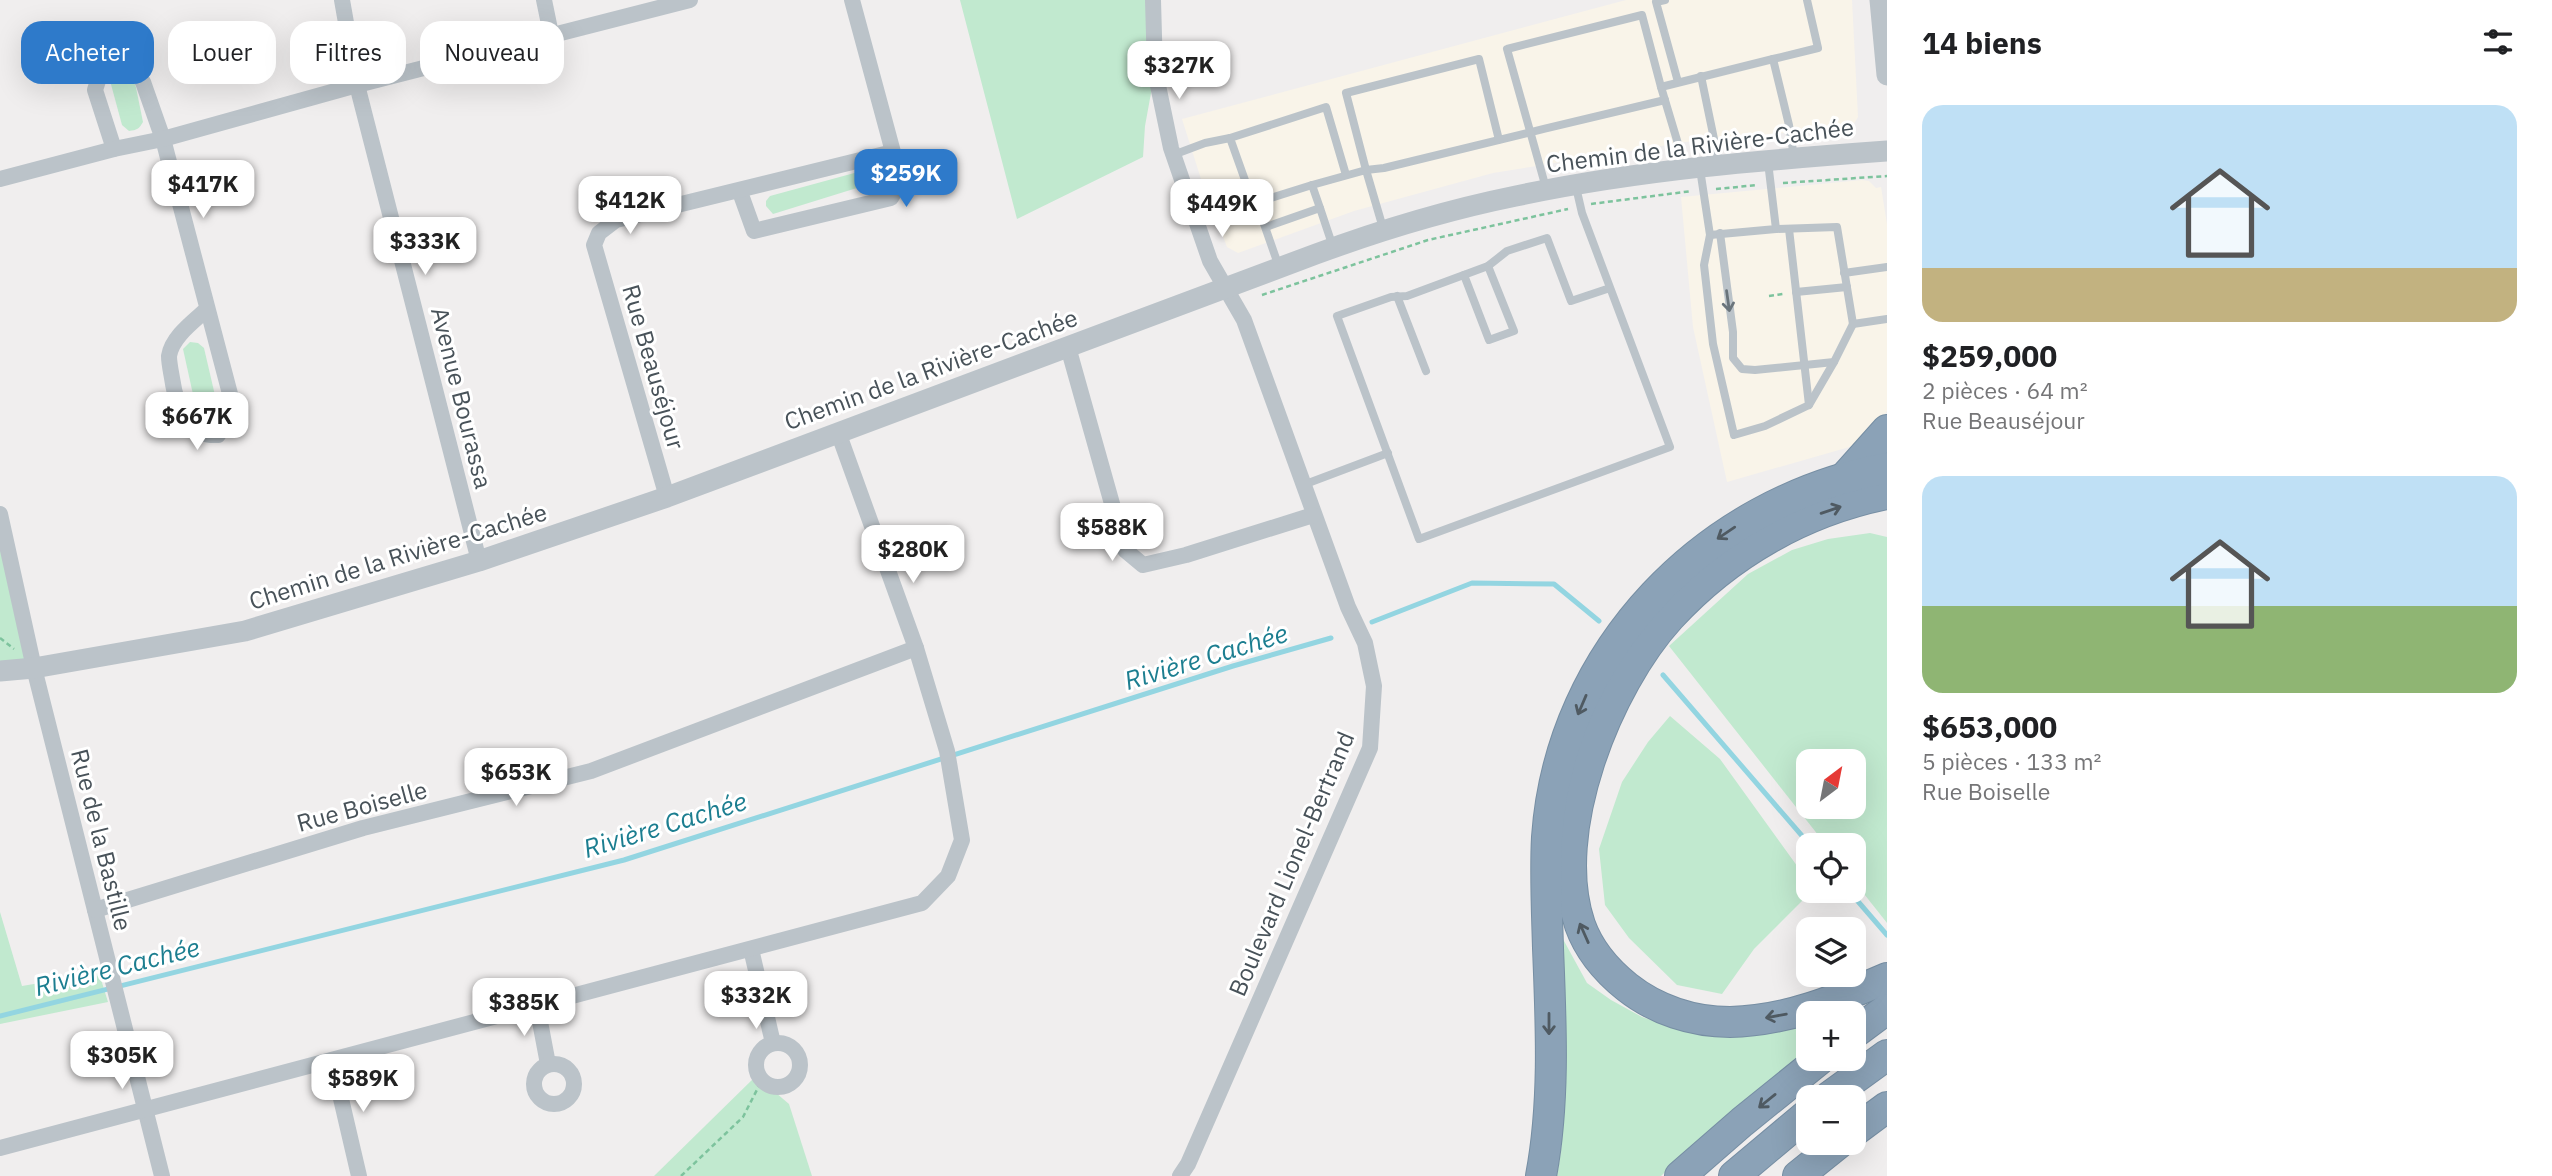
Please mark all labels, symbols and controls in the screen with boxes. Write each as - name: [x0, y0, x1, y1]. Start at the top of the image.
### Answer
- chip: Acheter: [21, 21, 154, 84]
- chip: Louer: [168, 21, 276, 84]
- chip: Filtres: [290, 21, 406, 84]
- chip: Nouveau: [420, 21, 564, 84]
- text: 14 biens: [1922, 23, 2042, 62]
- icon: filters: [2479, 23, 2517, 61]
- pin: $327K: [1130, 42, 1228, 101]
- text: $327K: [1143, 49, 1215, 79]
- street label: Chemin de la Rivière-Cachée: [1544, 110, 1856, 180]
- pin: $259K: [857, 150, 955, 209]
- icon: home: [2157, 150, 2283, 276]
- text: $259K: [870, 157, 942, 187]
- pin: $417K: [154, 160, 252, 220]
- text: $417K: [167, 168, 239, 198]
- pin: $412K: [581, 176, 679, 236]
- pin: $449K: [1173, 180, 1271, 239]
- text: $412K: [594, 184, 666, 214]
- text: $449K: [1186, 187, 1258, 217]
- pin: $333K: [376, 218, 474, 277]
- text: $333K: [389, 225, 461, 255]
- street label: Rue Beauséjour: [615, 281, 693, 453]
- one-way arrow: [1722, 289, 1735, 312]
- street label: Chemin de la Rivière-Cachée: [780, 301, 1082, 437]
- street label: Avenue Bourassa: [424, 304, 500, 492]
- text: $259,000: [1922, 336, 2057, 375]
- text: 2 pièces · 64 m²: [1922, 375, 2088, 405]
- pin: $667K: [148, 392, 246, 452]
- text: $667K: [161, 400, 233, 430]
- text: Rue Beauséjour: [1922, 405, 2085, 435]
- street label: Chemin de la Rivière-Cachée: [245, 495, 551, 617]
- one-way arrow: [1819, 503, 1841, 515]
- pin: $588K: [1063, 504, 1161, 563]
- text: $588K: [1076, 511, 1148, 541]
- icon: home: [2157, 521, 2283, 647]
- pin: $280K: [864, 526, 962, 585]
- one-way arrow: [1717, 526, 1736, 540]
- text: $280K: [877, 533, 949, 563]
- water label: Rivière Cachée: [1120, 615, 1292, 697]
- one-way arrow: [1575, 693, 1588, 715]
- text: $653,000: [1922, 707, 2057, 746]
- street label: Boulevard Lionel-Bertrand: [1221, 727, 1361, 1001]
- street label: Rue de la Bastille: [64, 746, 140, 934]
- text: 5 pièces · 133 m²: [1922, 746, 2101, 776]
- pin: $653K: [467, 748, 565, 808]
- north arrow: [1796, 749, 1866, 819]
- map controls: [1796, 749, 1866, 1155]
- text: $653K: [480, 756, 552, 786]
- street label: Rue Boiselle: [293, 773, 431, 839]
- text: Rue Boiselle: [1922, 776, 2050, 806]
- water label: Rivière Cachée: [579, 783, 751, 865]
- button: locate: [1796, 833, 1866, 903]
- button: layers: [1796, 917, 1866, 987]
- one-way arrow: [1577, 923, 1590, 944]
- water label: Rivière Cachée: [31, 929, 203, 1003]
- pin: $332K: [707, 972, 805, 1031]
- pin: $385K: [475, 978, 573, 1038]
- text: $332K: [720, 979, 792, 1009]
- text: $385K: [488, 986, 560, 1016]
- button: +: [1796, 1001, 1866, 1071]
- one-way arrow: [1766, 1010, 1788, 1024]
- one-way arrow: [1542, 1012, 1556, 1035]
- pin: $305K: [73, 1032, 171, 1091]
- text: $305K: [86, 1039, 158, 1069]
- pin: $589K: [314, 1054, 412, 1114]
- text: $589K: [327, 1062, 399, 1092]
- button: −: [1796, 1085, 1866, 1155]
- one-way arrow: [1758, 1094, 1776, 1109]

